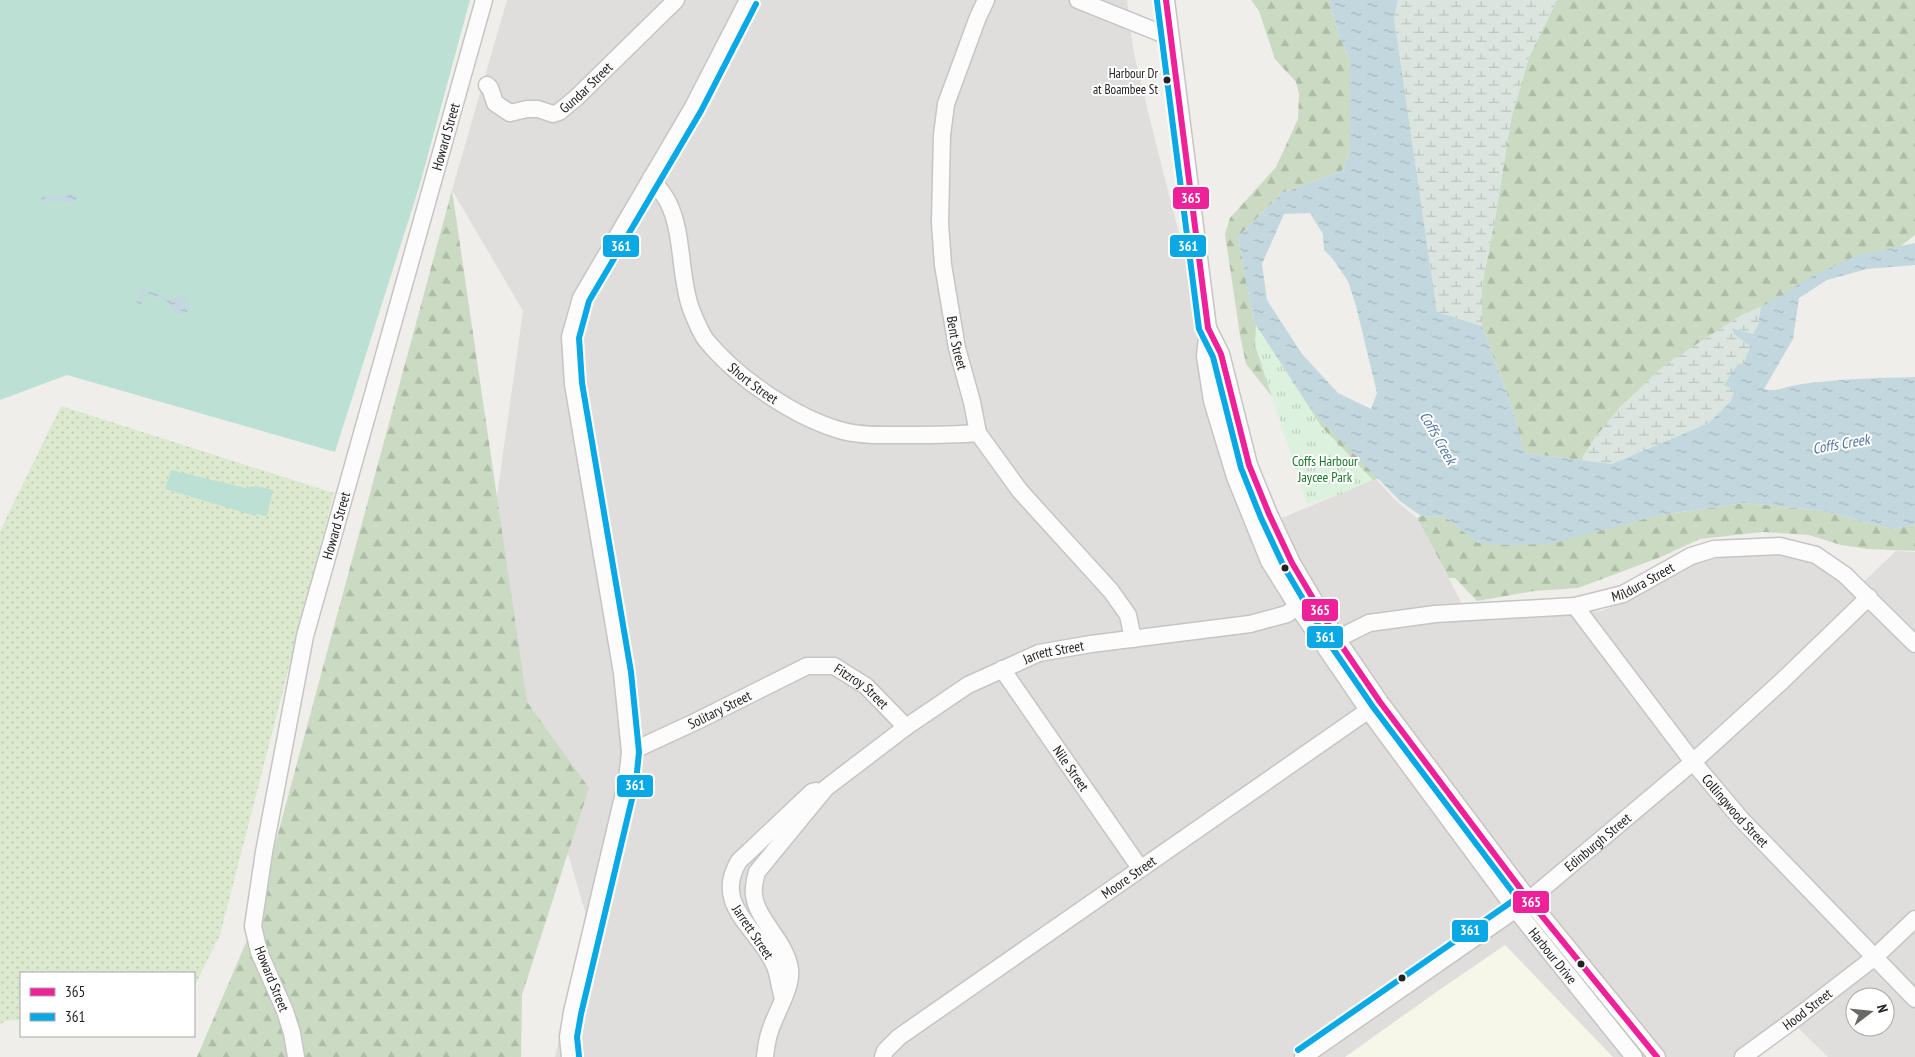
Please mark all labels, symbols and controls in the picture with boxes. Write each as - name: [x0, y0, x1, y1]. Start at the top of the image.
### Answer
- street label: Gundar Street: [556, 58, 616, 117]
- place label: Harbour Dr at Boambee St: [1093, 65, 1158, 98]
- marker: Harbour Dr at Boambee St: [1162, 75, 1172, 85]
- street label: Howard Street: [427, 101, 464, 172]
- line badge: 365: [1172, 186, 1210, 210]
- text: 365: [1181, 189, 1201, 207]
- line badge: 361: [602, 234, 640, 258]
- line badge: 361: [1169, 234, 1207, 258]
- text: 361: [611, 237, 631, 255]
- text: 361: [1178, 237, 1198, 255]
- street label: Bent Street: [943, 315, 972, 372]
- street label: Short Street: [724, 359, 782, 408]
- water label: Coffs Creek: [1416, 408, 1462, 469]
- water label: Coffs Creek: [1811, 429, 1873, 458]
- park label: Coffs Harbour Jaycee Park: [1292, 452, 1358, 486]
- street label: Howard Street: [318, 490, 354, 561]
- street label: Mildura Street: [1610, 558, 1678, 606]
- unlabelled marker: [1280, 563, 1290, 573]
- line badge: 365: [1301, 598, 1339, 622]
- text: 365: [1310, 601, 1330, 619]
- line badge: 361: [1306, 625, 1344, 649]
- text: 361: [1315, 628, 1335, 646]
- street label: Jarrett Street: [1019, 636, 1085, 669]
- street label: Fitzroy Street: [831, 659, 893, 713]
- street label: Solitary Street: [685, 686, 754, 733]
- street label: Nile Street: [1049, 742, 1093, 795]
- street label: Collingwood Street: [1698, 770, 1773, 851]
- line badge: 361: [616, 774, 654, 798]
- text: 361: [625, 776, 645, 794]
- street label: Edinburgh Street: [1561, 809, 1635, 875]
- street label: Moore Street: [1098, 852, 1160, 902]
- line badge: 365: [1512, 890, 1550, 914]
- text: 365: [1521, 893, 1541, 911]
- street label: Jarrett Street: [728, 900, 778, 963]
- line badge: 361: [1451, 919, 1489, 943]
- text: 361: [1460, 921, 1480, 939]
- street label: Harbour Drive: [1525, 924, 1581, 988]
- street label: Howard Street: [251, 944, 293, 1015]
- unlabelled marker: [1576, 959, 1586, 969]
- legend: [20, 972, 195, 1037]
- unlabelled marker: [1397, 973, 1407, 983]
- text: 365: [65, 982, 85, 1001]
- street label: Hood Street: [1779, 984, 1836, 1034]
- north arrow: [1845, 987, 1895, 1037]
- text: N: [1873, 1002, 1892, 1015]
- text: 361: [65, 1007, 85, 1026]

